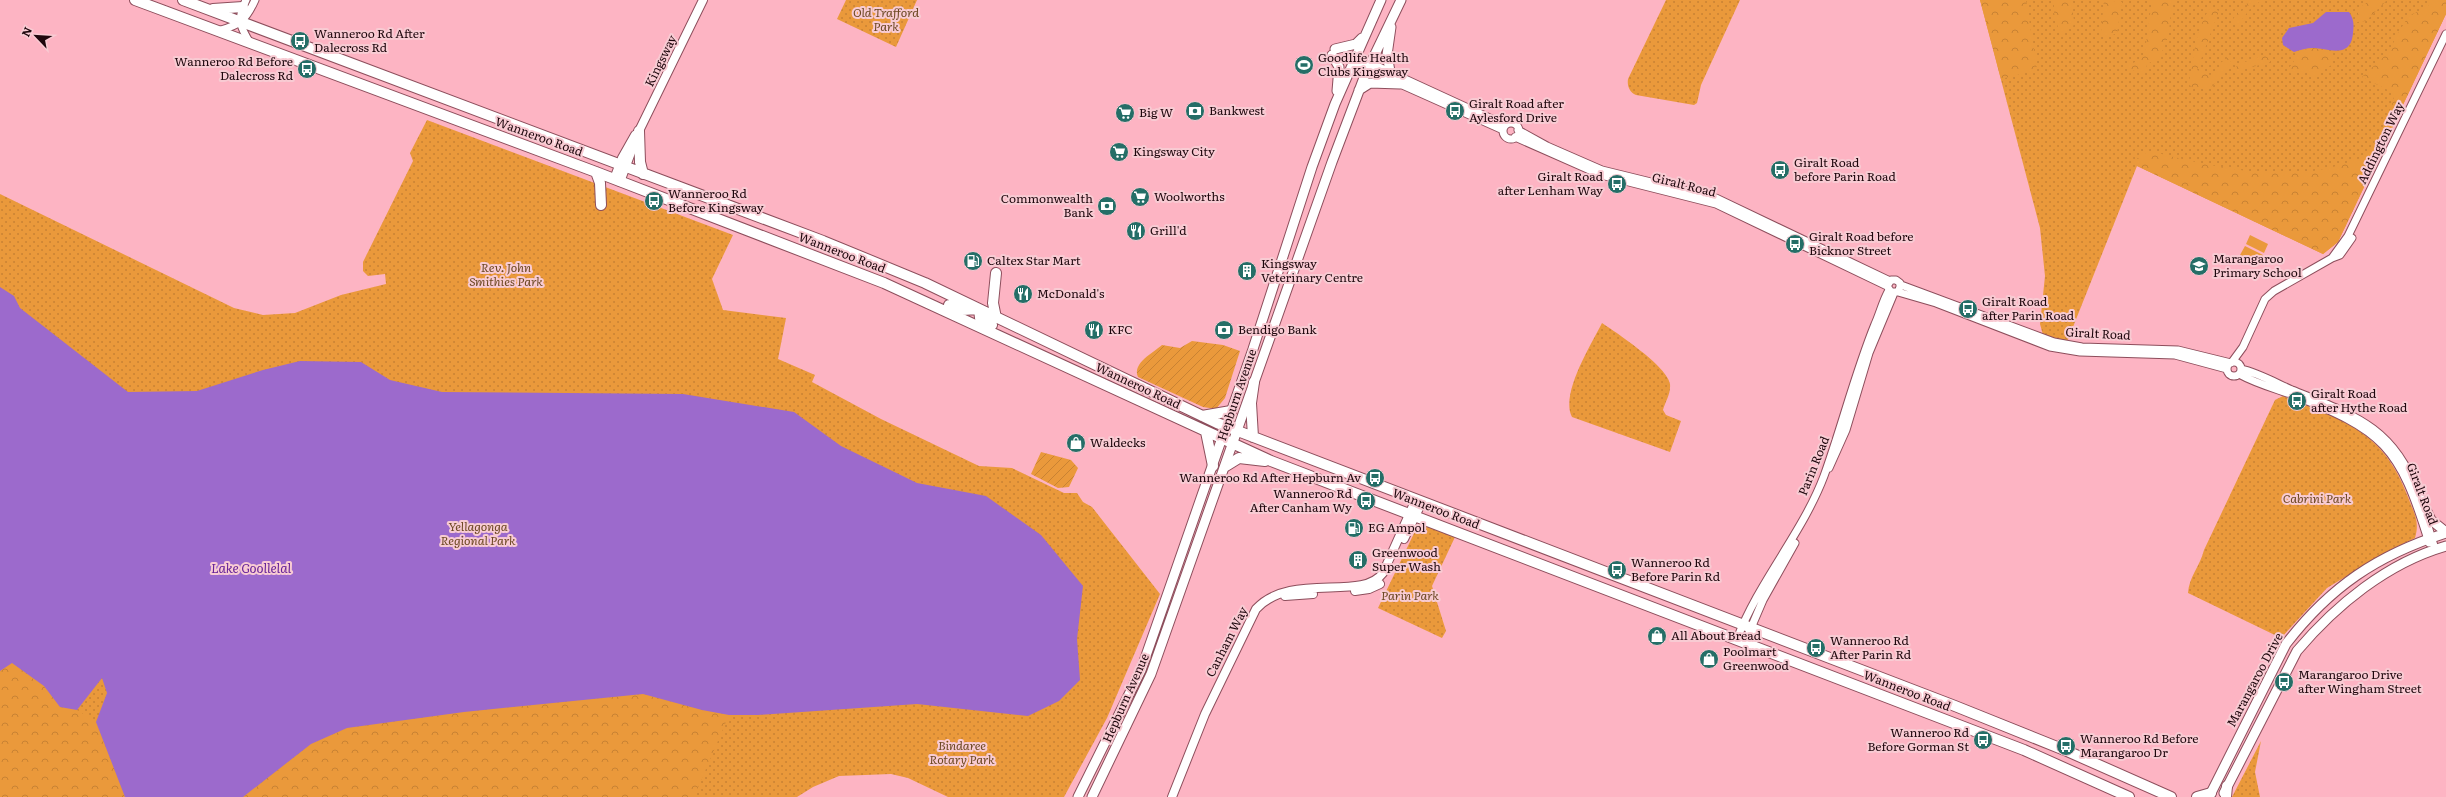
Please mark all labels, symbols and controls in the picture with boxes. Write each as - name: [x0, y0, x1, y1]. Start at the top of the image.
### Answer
- park label: Old Trafford Park: [853, 3, 919, 35]
- north arrow: [16, 16, 56, 56]
- text: N: [17, 24, 35, 39]
- place label: Wanneroo Rd After Dalecross Rd: [314, 24, 425, 56]
- bus stop icon: Wanneroo Rd After Dalecross Rd: [289, 30, 311, 52]
- street label: Kingsway: [640, 31, 680, 90]
- place label: Goodlife Health Clubs Kingsway: [1318, 48, 1409, 80]
- place label: Wanneroo Rd Before Dalecross Rd: [174, 52, 294, 84]
- sports icon: Goodlife Health Clubs Kingsway: [1293, 54, 1315, 76]
- bus stop icon: Wanneroo Rd Before Dalecross Rd: [296, 58, 318, 80]
- place label: Giralt Road after Aylesford Drive: [1469, 94, 1564, 126]
- street label: Addington Way: [2352, 98, 2408, 187]
- bank icon: Bankwest: [1184, 100, 1206, 122]
- bus stop icon: Giralt Road after Aylesford Drive: [1444, 100, 1466, 122]
- place label: Bankwest: [1209, 101, 1265, 119]
- supermarket icon: Big W: [1114, 102, 1136, 124]
- place label: Big W: [1139, 103, 1173, 121]
- street label: Wanneroo Road: [493, 112, 586, 161]
- supermarket icon: Kingsway City: [1108, 141, 1130, 163]
- place label: Kingsway City: [1133, 142, 1215, 160]
- place label: Giralt Road before Parin Road: [1794, 153, 1896, 185]
- bus stop icon: Giralt Road before Parin Road: [1769, 159, 1791, 181]
- place label: Giralt Road after Lenham Way: [1498, 167, 1604, 199]
- street label: Giralt Road: [1650, 167, 1719, 201]
- bus stop icon: Giralt Road after Lenham Way: [1606, 173, 1628, 195]
- place label: Wanneroo Rd Before Kingsway: [668, 184, 764, 216]
- supermarket icon: Woolworths: [1129, 186, 1151, 208]
- place label: Woolworths: [1154, 187, 1225, 205]
- place label: Commonwealth Bank: [1001, 189, 1094, 221]
- bus stop icon: Wanneroo Rd Before Kingsway: [643, 190, 665, 212]
- bank icon: Commonwealth Bank: [1096, 195, 1118, 217]
- restaurant icon: Grill'd: [1125, 220, 1147, 242]
- place label: Grill'd: [1150, 221, 1187, 239]
- street label: Wanneroo Road: [796, 227, 889, 277]
- place label: Giralt Road before Bicknor Street: [1809, 227, 1914, 259]
- bus stop icon: Giralt Road before Bicknor Street: [1784, 233, 1806, 255]
- place label: Marangaroo Primary School: [2213, 249, 2302, 281]
- fuel station icon: Caltex Star Mart: [962, 250, 984, 272]
- place label: Caltex Star Mart: [987, 251, 1081, 269]
- place label: Kingsway Veterinary Centre: [1261, 254, 1363, 286]
- school or university icon: Marangaroo Primary School: [2188, 255, 2210, 277]
- park label: Rev. John Smithies Park: [469, 258, 543, 290]
- building icon: Kingsway Veterinary Centre: [1236, 260, 1258, 282]
- restaurant icon: McDonald's: [1012, 283, 1034, 305]
- place label: McDonald's: [1037, 284, 1105, 302]
- place label: Giralt Road after Parin Road: [1982, 292, 2075, 324]
- bus stop icon: Giralt Road after Parin Road: [1957, 298, 1979, 320]
- restaurant icon: KFC: [1083, 319, 1105, 341]
- bank icon: Bendigo Bank: [1213, 319, 1235, 341]
- place label: KFC: [1108, 320, 1133, 338]
- place label: Bendigo Bank: [1238, 320, 1317, 338]
- street label: Giralt Road: [2065, 322, 2132, 344]
- street label: Hepburn Avenue: [1212, 346, 1260, 443]
- street label: Wanneroo Road: [1093, 357, 1185, 413]
- place label: Giralt Road after Hythe Road: [2311, 384, 2408, 416]
- bus stop icon: Giralt Road after Hythe Road: [2286, 390, 2308, 412]
- shop icon: Waldecks: [1065, 432, 1087, 454]
- place label: Waldecks: [1090, 433, 1146, 451]
- street label: Parin Road: [1793, 433, 1833, 498]
- street label: Giralt Road: [2403, 460, 2443, 528]
- bus stop icon: Wanneroo Rd After Hepburn Av: [1364, 467, 1386, 489]
- place label: Wanneroo Rd After Hepburn Av: [1179, 468, 1361, 486]
- street label: Wanneroo Road: [1390, 483, 1483, 533]
- place label: Wanneroo Rd After Canham Wy: [1250, 484, 1353, 516]
- park label: Cabrini Park: [2283, 489, 2352, 507]
- bus stop icon: Wanneroo Rd After Canham Wy: [1355, 490, 1377, 512]
- park label: Yellagonga Regional Park: [440, 517, 516, 549]
- fuel station icon: EG Ampol: [1343, 517, 1365, 539]
- place label: EG Ampol: [1368, 518, 1425, 536]
- place label: Greenwood Super Wash: [1372, 543, 1441, 575]
- building icon: Greenwood Super Wash: [1347, 549, 1369, 571]
- place label: Wanneroo Rd Before Parin Rd: [1631, 553, 1721, 585]
- water label: Lake Goollelal: [211, 558, 291, 577]
- bus stop icon: Wanneroo Rd Before Parin Rd: [1606, 559, 1628, 581]
- park label: Parin Park: [1381, 586, 1439, 604]
- street label: Canham Way: [1201, 603, 1252, 680]
- shop icon: All About Bread: [1646, 625, 1668, 647]
- place label: All About Bread: [1671, 626, 1762, 644]
- street label: Marangaroo Drive: [2222, 629, 2287, 730]
- place label: Wanneroo Rd After Parin Rd: [1830, 631, 1912, 663]
- bus stop icon: Wanneroo Rd After Parin Rd: [1805, 637, 1827, 659]
- place label: Poolmart Greenwood: [1723, 642, 1790, 674]
- shop icon: Poolmart Greenwood: [1698, 648, 1720, 670]
- street label: Hepburn Avenue: [1097, 650, 1153, 745]
- street label: Wanneroo Road: [1861, 665, 1954, 715]
- place label: Marangaroo Drive after Wingham Street: [2298, 665, 2422, 697]
- bus stop icon: Marangaroo Drive after Wingham Street: [2273, 671, 2295, 693]
- place label: Wanneroo Rd Before Gorman St: [1867, 723, 1970, 755]
- bus stop icon: Wanneroo Rd Before Gorman St: [1972, 729, 1994, 751]
- place label: Wanneroo Rd Before Marangaroo Dr: [2080, 729, 2199, 761]
- bus stop icon: Wanneroo Rd Before Marangaroo Dr: [2055, 735, 2077, 757]
- park label: Bindaree Rotary Park: [929, 736, 995, 768]

